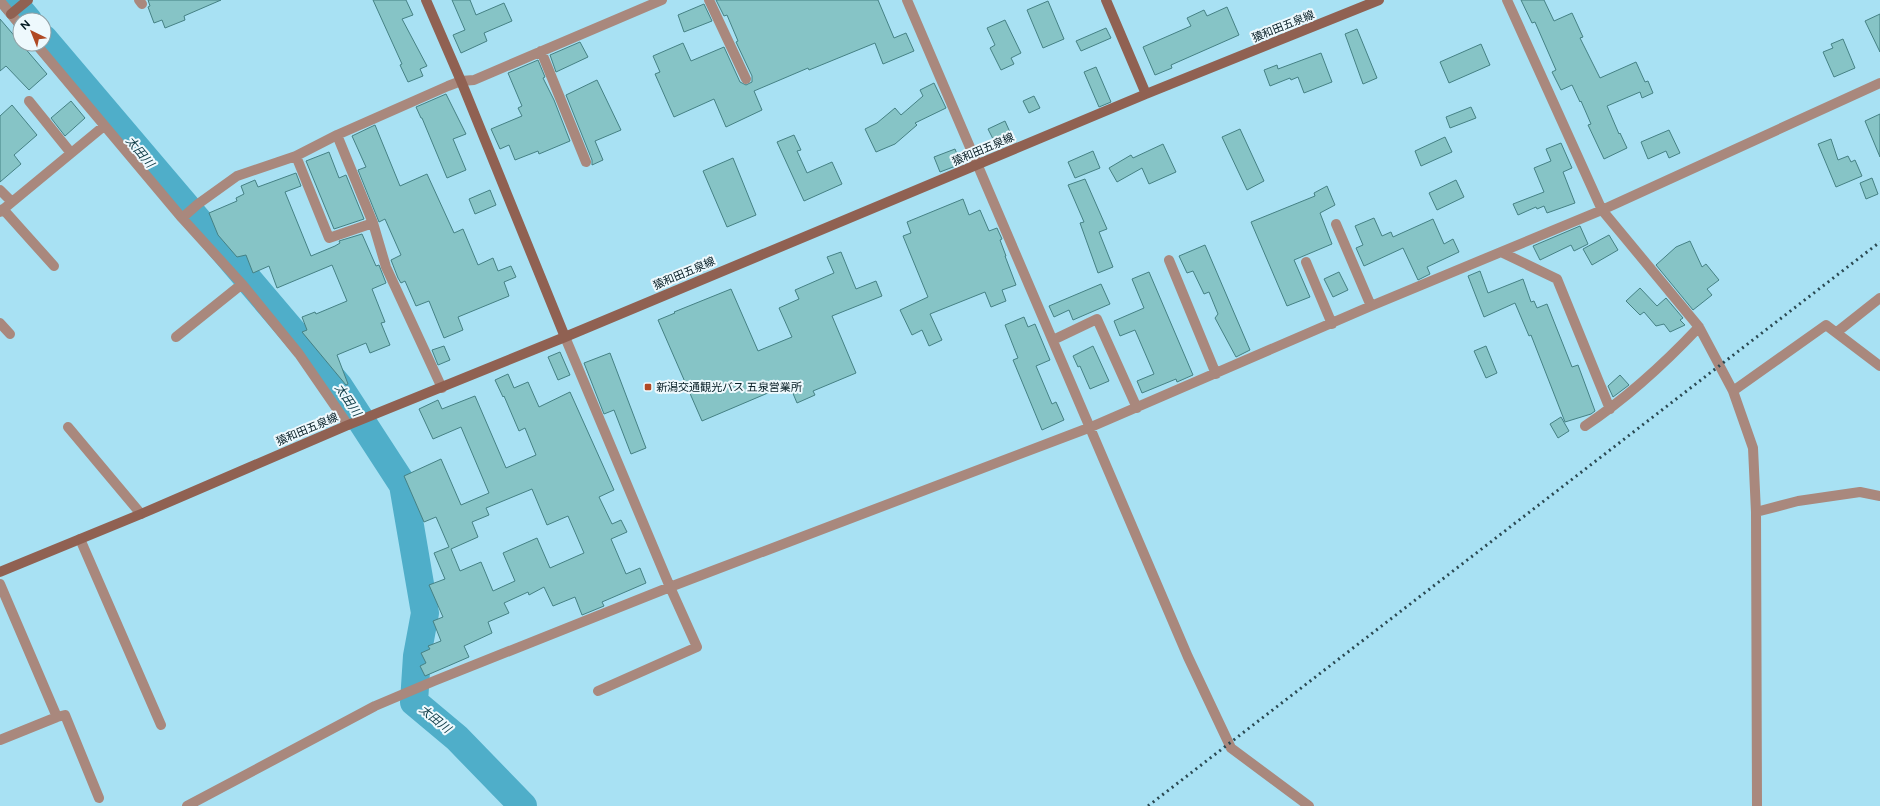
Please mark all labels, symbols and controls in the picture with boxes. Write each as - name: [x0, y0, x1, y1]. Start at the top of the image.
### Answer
- street label: 猿和田五泉線: [1250, 8, 1316, 45]
- north arrow: [12, 12, 52, 52]
- text: N: [18, 17, 33, 33]
- street label: 猿和田五泉線: [950, 131, 1016, 168]
- water label: 太田川: [123, 134, 158, 172]
- street label: 猿和田五泉線: [651, 255, 717, 292]
- water label: 太田川: [332, 381, 365, 420]
- place label: 新潟交通観光バス 五泉営業所: [656, 381, 803, 394]
- marker: 新潟交通観光バス 五泉営業所: [643, 382, 653, 392]
- street label: 猿和田五泉線: [274, 411, 340, 448]
- water label: 太田川: [417, 702, 455, 737]

